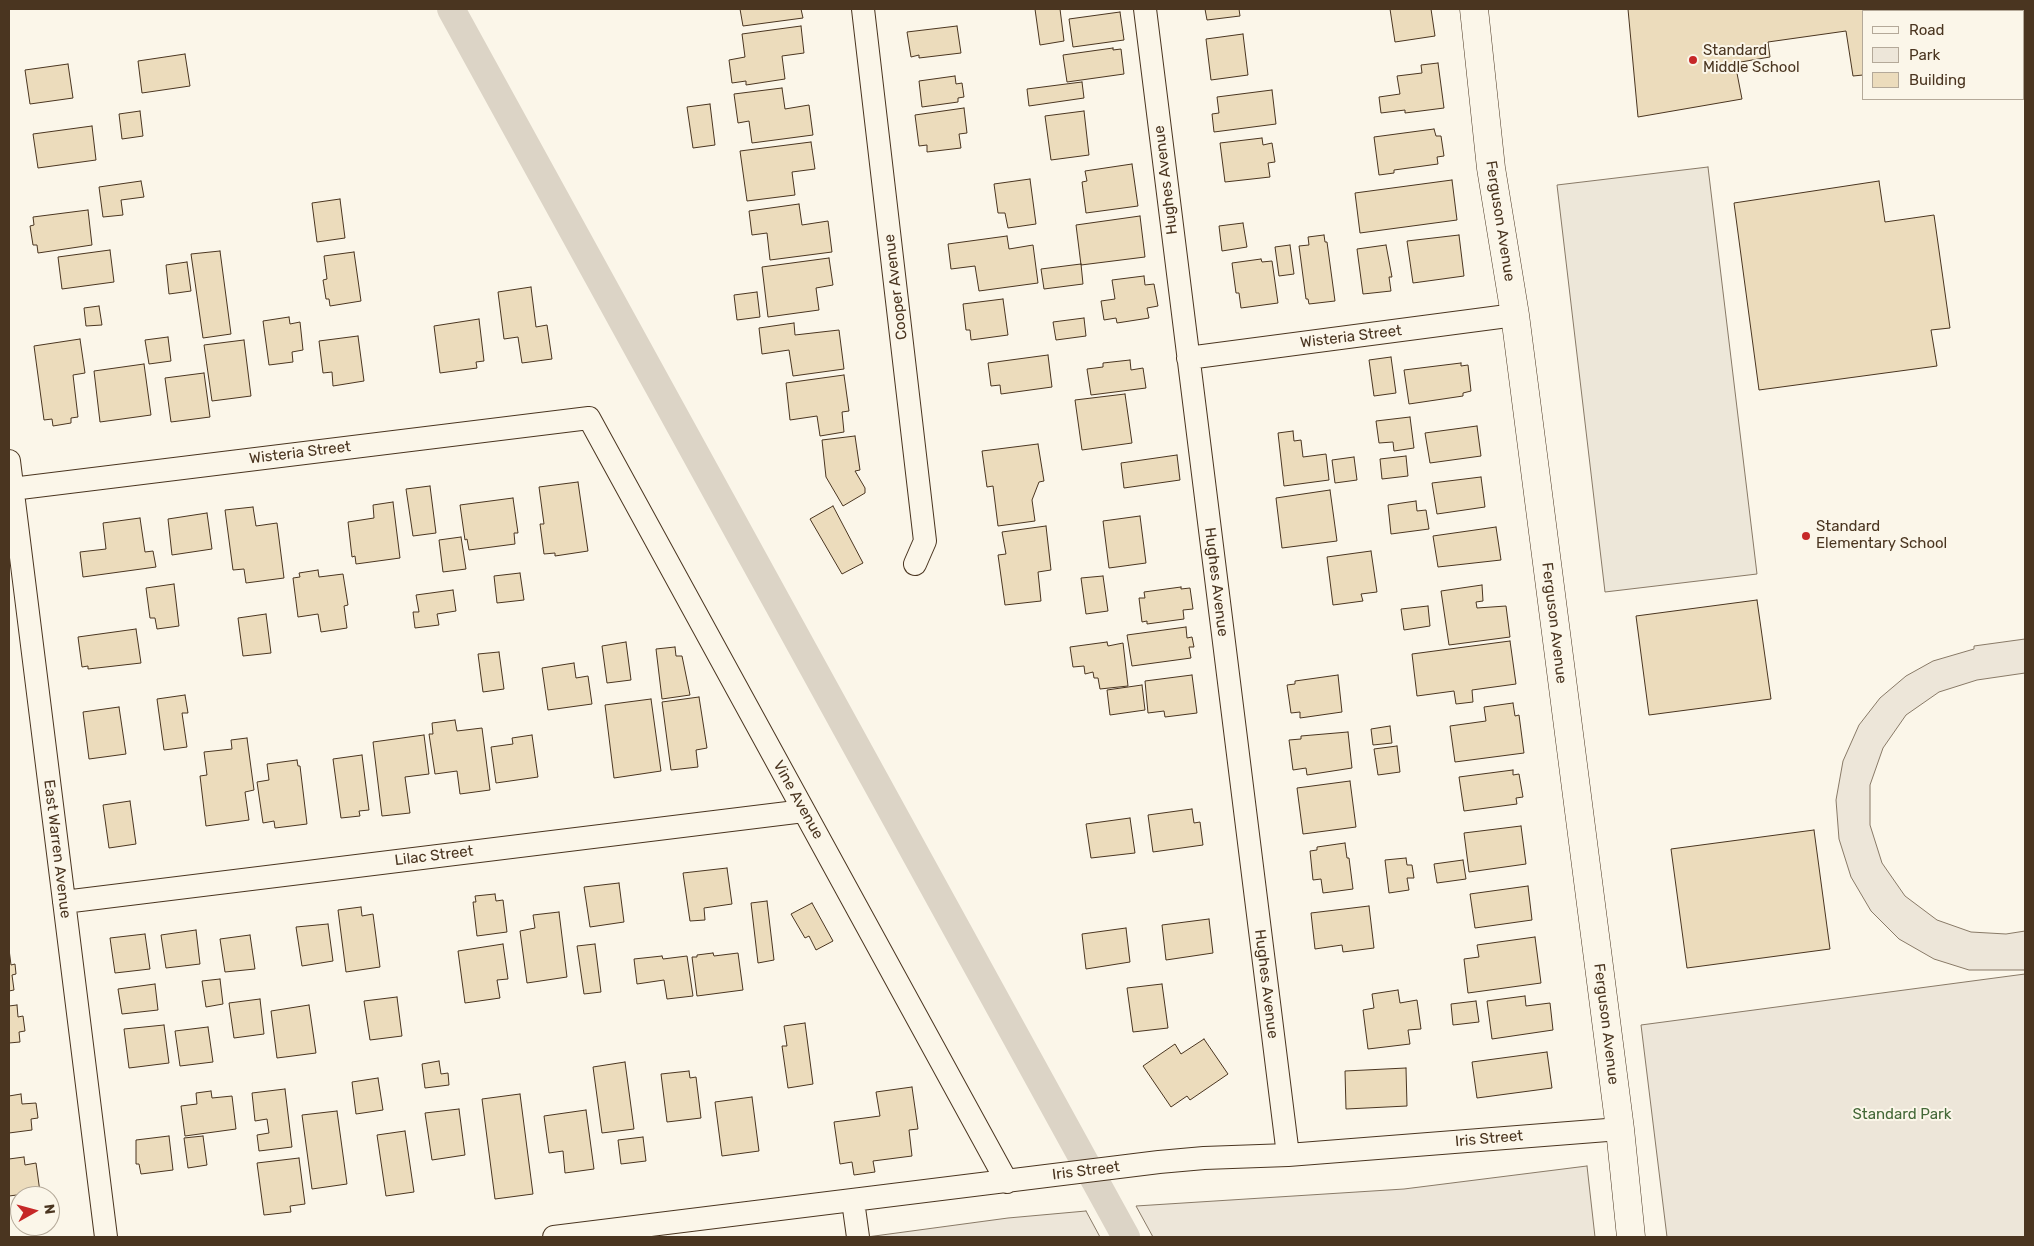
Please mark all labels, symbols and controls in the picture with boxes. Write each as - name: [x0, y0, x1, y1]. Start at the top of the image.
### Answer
- legend: [1862, 10, 2024, 100]
- text: Road: [1909, 21, 1945, 39]
- place label: Standard Middle School: [1703, 42, 1800, 77]
- text: Park: [1909, 46, 1940, 64]
- marker: Standard Middle School: [1687, 54, 1699, 66]
- text: Building: [1909, 71, 1966, 89]
- street label: Hughes Avenue: [1150, 124, 1182, 236]
- street label: Ferguson Avenue: [1482, 159, 1518, 283]
- street label: Cooper Avenue: [881, 233, 911, 341]
- street label: Wisteria Street: [1299, 322, 1403, 352]
- street label: Wisteria Street: [248, 438, 352, 468]
- place label: Standard Elementary School: [1816, 518, 1947, 553]
- street label: Hughes Avenue: [1200, 526, 1232, 638]
- marker: Standard Elementary School: [1800, 530, 1812, 542]
- street label: Ferguson Avenue: [1538, 561, 1570, 685]
- street label: Vine Avenue: [769, 758, 827, 842]
- street label: East Warren Avenue: [40, 779, 74, 919]
- street label: Lilac Street: [394, 842, 474, 870]
- street label: Hughes Avenue: [1250, 928, 1282, 1040]
- street label: Ferguson Avenue: [1590, 962, 1622, 1086]
- park label: Standard Park: [1852, 1106, 1952, 1124]
- street label: Iris Street: [1454, 1127, 1524, 1151]
- street label: Iris Street: [1051, 1158, 1121, 1184]
- north arrow: [10, 1186, 60, 1236]
- text: N: [40, 1203, 58, 1215]

